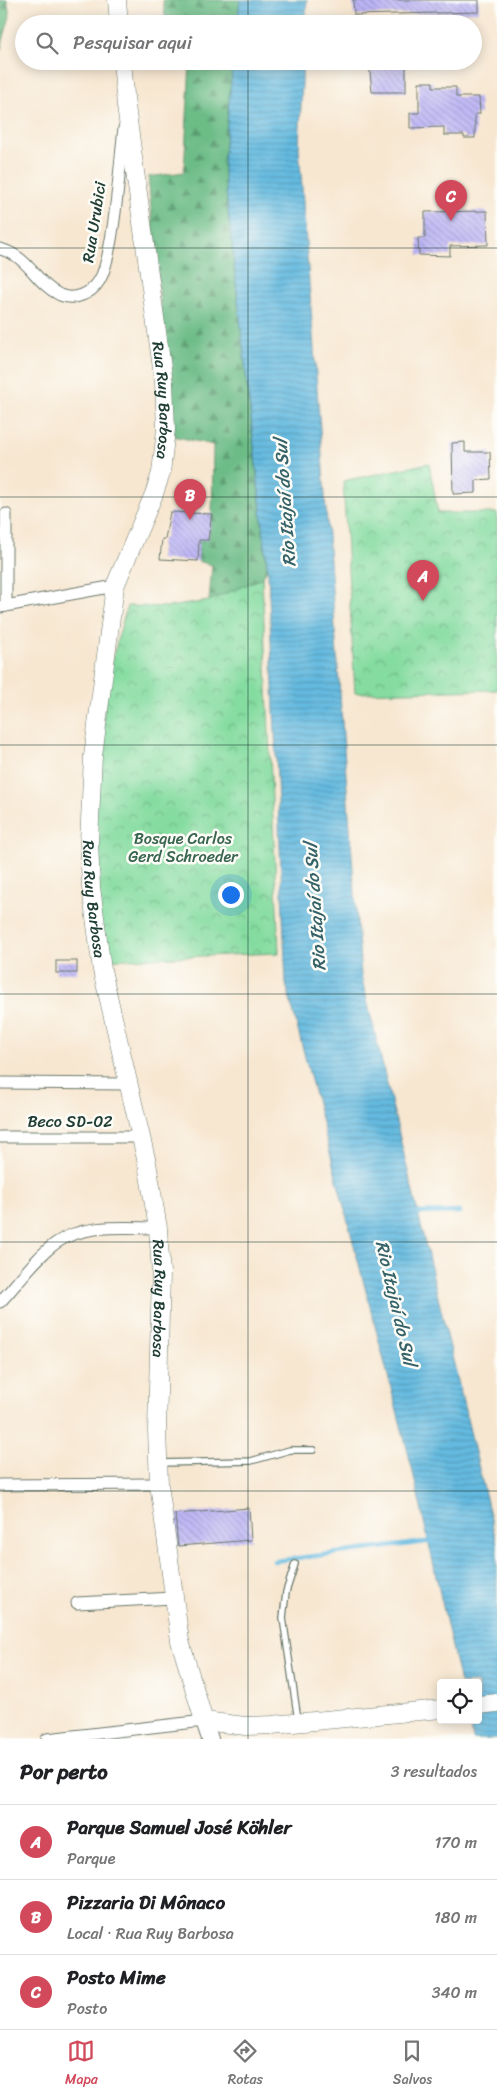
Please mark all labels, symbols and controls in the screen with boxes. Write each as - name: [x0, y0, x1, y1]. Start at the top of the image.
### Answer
- search box: [15, 15, 482, 70]
- text: Pesquisar aqui: [73, 26, 192, 59]
- icon: search: [33, 29, 61, 57]
- street label: Rua Urubici: [73, 179, 115, 265]
- pin: C: [435, 180, 467, 221]
- street label: Rua Ruy Barbosa: [144, 340, 181, 461]
- water label: Rio Itajaí do Sul: [264, 434, 305, 568]
- pin: B: [174, 479, 206, 520]
- pin: A: [407, 560, 439, 601]
- park label: Bosque Carlos Gerd Schroeder: [128, 824, 239, 871]
- water label: Rio Itajaí do Sul: [294, 838, 335, 972]
- street label: Rua Ruy Barbosa: [74, 840, 115, 960]
- your location: [218, 882, 244, 908]
- street label: Beco SD-02: [28, 1107, 112, 1136]
- water label: Rio Itajaí do Sul: [366, 1237, 427, 1373]
- street label: Rua Ruy Barbosa: [144, 1238, 176, 1358]
- map controls: [437, 1679, 482, 1724]
- button: locate: [437, 1679, 482, 1724]
- text: Por perto: [20, 1753, 108, 1791]
- text: 3 resultados: [391, 1757, 477, 1786]
- text: Parque Samuel José Köhler: [67, 1811, 291, 1844]
- text: A: [31, 1828, 41, 1857]
- text: 170 m: [434, 1828, 477, 1857]
- text: Parque: [67, 1844, 115, 1873]
- text: Pizzaria Di Mônaco: [67, 1886, 225, 1919]
- text: B: [31, 1903, 41, 1932]
- text: 180 m: [434, 1903, 477, 1932]
- text: Local · Rua Ruy Barbosa: [67, 1919, 234, 1948]
- text: Posto Mime: [67, 1961, 166, 1994]
- text: C: [31, 1978, 41, 2007]
- text: 340 m: [432, 1978, 477, 2007]
- text: Posto: [67, 1994, 107, 2023]
- tab: Mapa: [65, 2037, 98, 2092]
- tab: Rotas: [228, 2037, 263, 2092]
- tab: Salvos: [393, 2037, 432, 2092]

